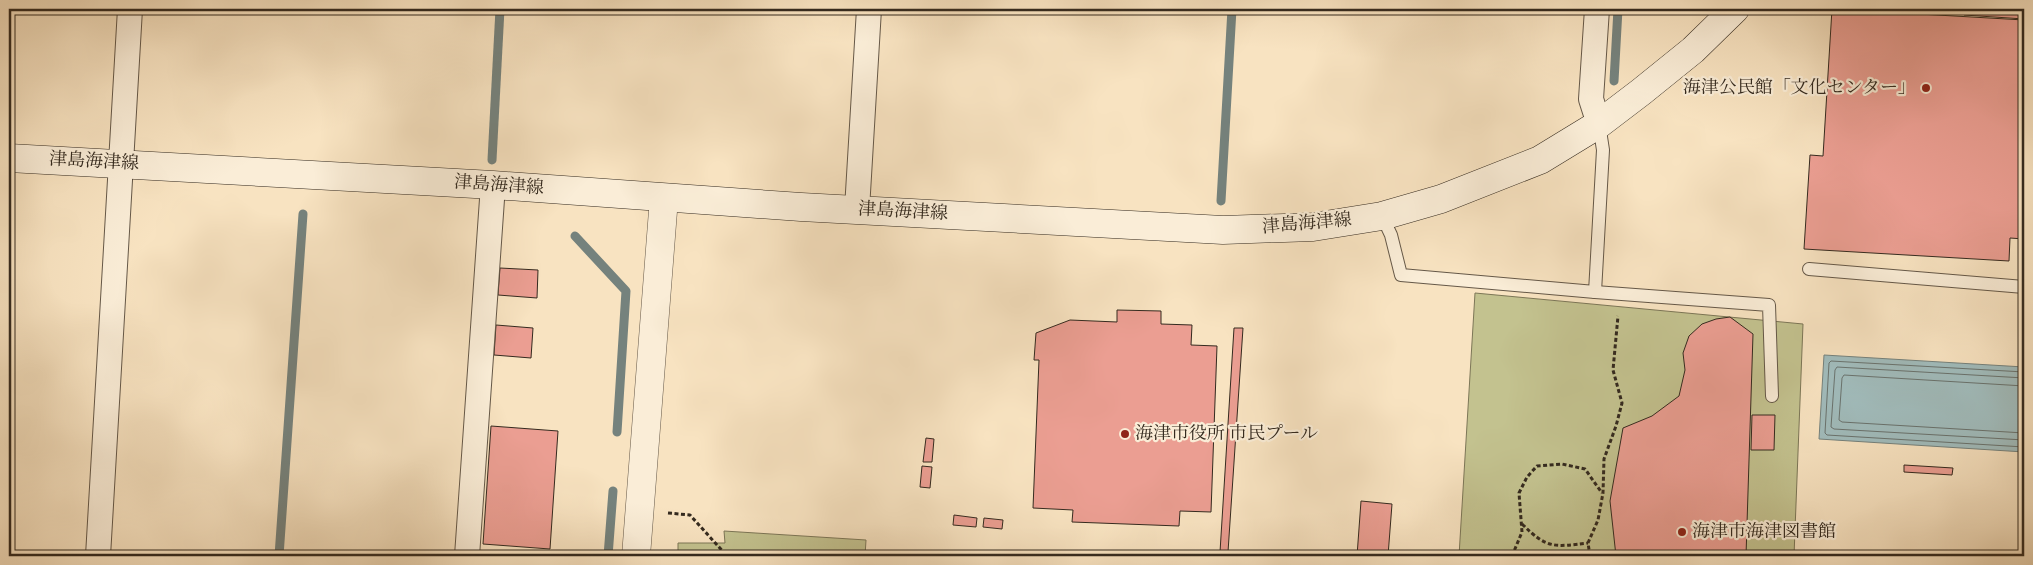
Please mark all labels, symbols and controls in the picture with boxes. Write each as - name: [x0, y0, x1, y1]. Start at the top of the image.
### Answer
- place label: 海津公民館「文化センター」: [1683, 77, 1916, 100]
- marker: 海津公民館「文化センター」: [1920, 82, 1932, 94]
- street label: 津島海津線: [48, 148, 140, 176]
- street label: 津島海津線: [453, 171, 545, 201]
- street label: 津島海津線: [857, 198, 949, 226]
- street label: 津島海津線: [1261, 209, 1353, 239]
- place label: 海津市役所 市民プール: [1135, 423, 1318, 446]
- marker: 海津市役所 市民プール: [1119, 428, 1131, 440]
- place label: 海津市海津図書館: [1692, 521, 1836, 544]
- marker: 海津市海津図書館: [1676, 526, 1688, 538]

